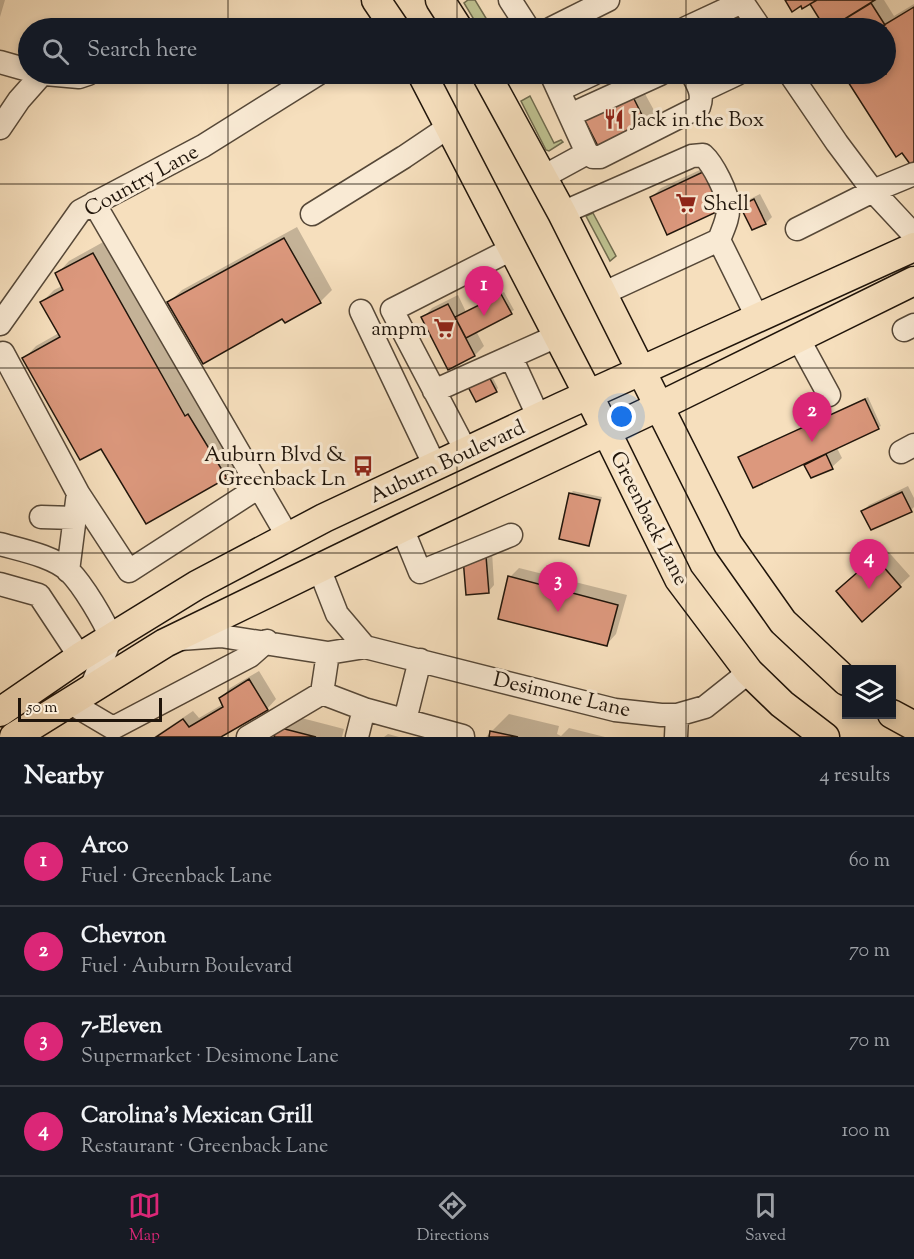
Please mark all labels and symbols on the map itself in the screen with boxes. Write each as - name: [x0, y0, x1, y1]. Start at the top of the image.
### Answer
- place label: Jack in the Box: [630, 106, 764, 136]
- restaurant icon: Jack in the Box: [602, 107, 626, 131]
- street label: Country Lane: [79, 138, 205, 226]
- place label: Shell: [703, 190, 749, 220]
- supermarket icon: Shell: [674, 191, 698, 215]
- pin: 1: [464, 266, 504, 316]
- place label: ampm: [371, 315, 427, 345]
- supermarket icon: ampm: [432, 316, 456, 340]
- pin: 2: [792, 392, 832, 442]
- your location: [607, 402, 636, 431]
- street label: Auburn Boulevard: [365, 414, 531, 512]
- place label: Auburn Blvd & Greenback Ln: [204, 441, 346, 495]
- street label: Greenback Lane: [601, 446, 695, 591]
- bus stop icon: Auburn Blvd & Greenback Ln: [351, 454, 375, 478]
- pin: 4: [850, 540, 888, 589]
- pin: 3: [538, 562, 578, 612]
- street label: Desimone Lane: [490, 666, 633, 726]
- scale bar: [18, 695, 162, 722]

